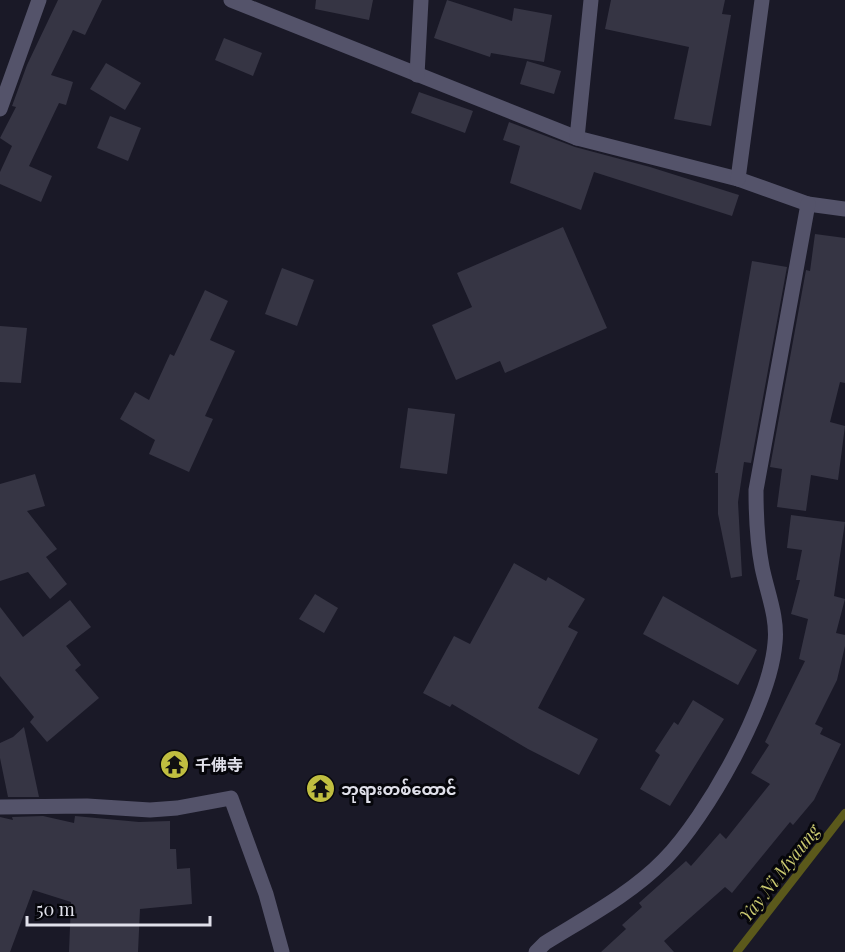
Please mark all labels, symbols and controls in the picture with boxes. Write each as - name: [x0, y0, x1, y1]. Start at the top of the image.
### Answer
- temple icon: 千佛寺: [158, 748, 190, 780]
- place label: 千佛寺: [195, 754, 243, 775]
- temple icon: ဘုရားတစ်ထောင်: [304, 772, 336, 804]
- place label: ဘုရားတစ်ထောင်: [341, 778, 457, 803]
- water label: Yay Ni Myaung: [733, 818, 826, 927]
- scale bar: [27, 889, 210, 927]
- text: 50 m: [36, 897, 75, 921]

